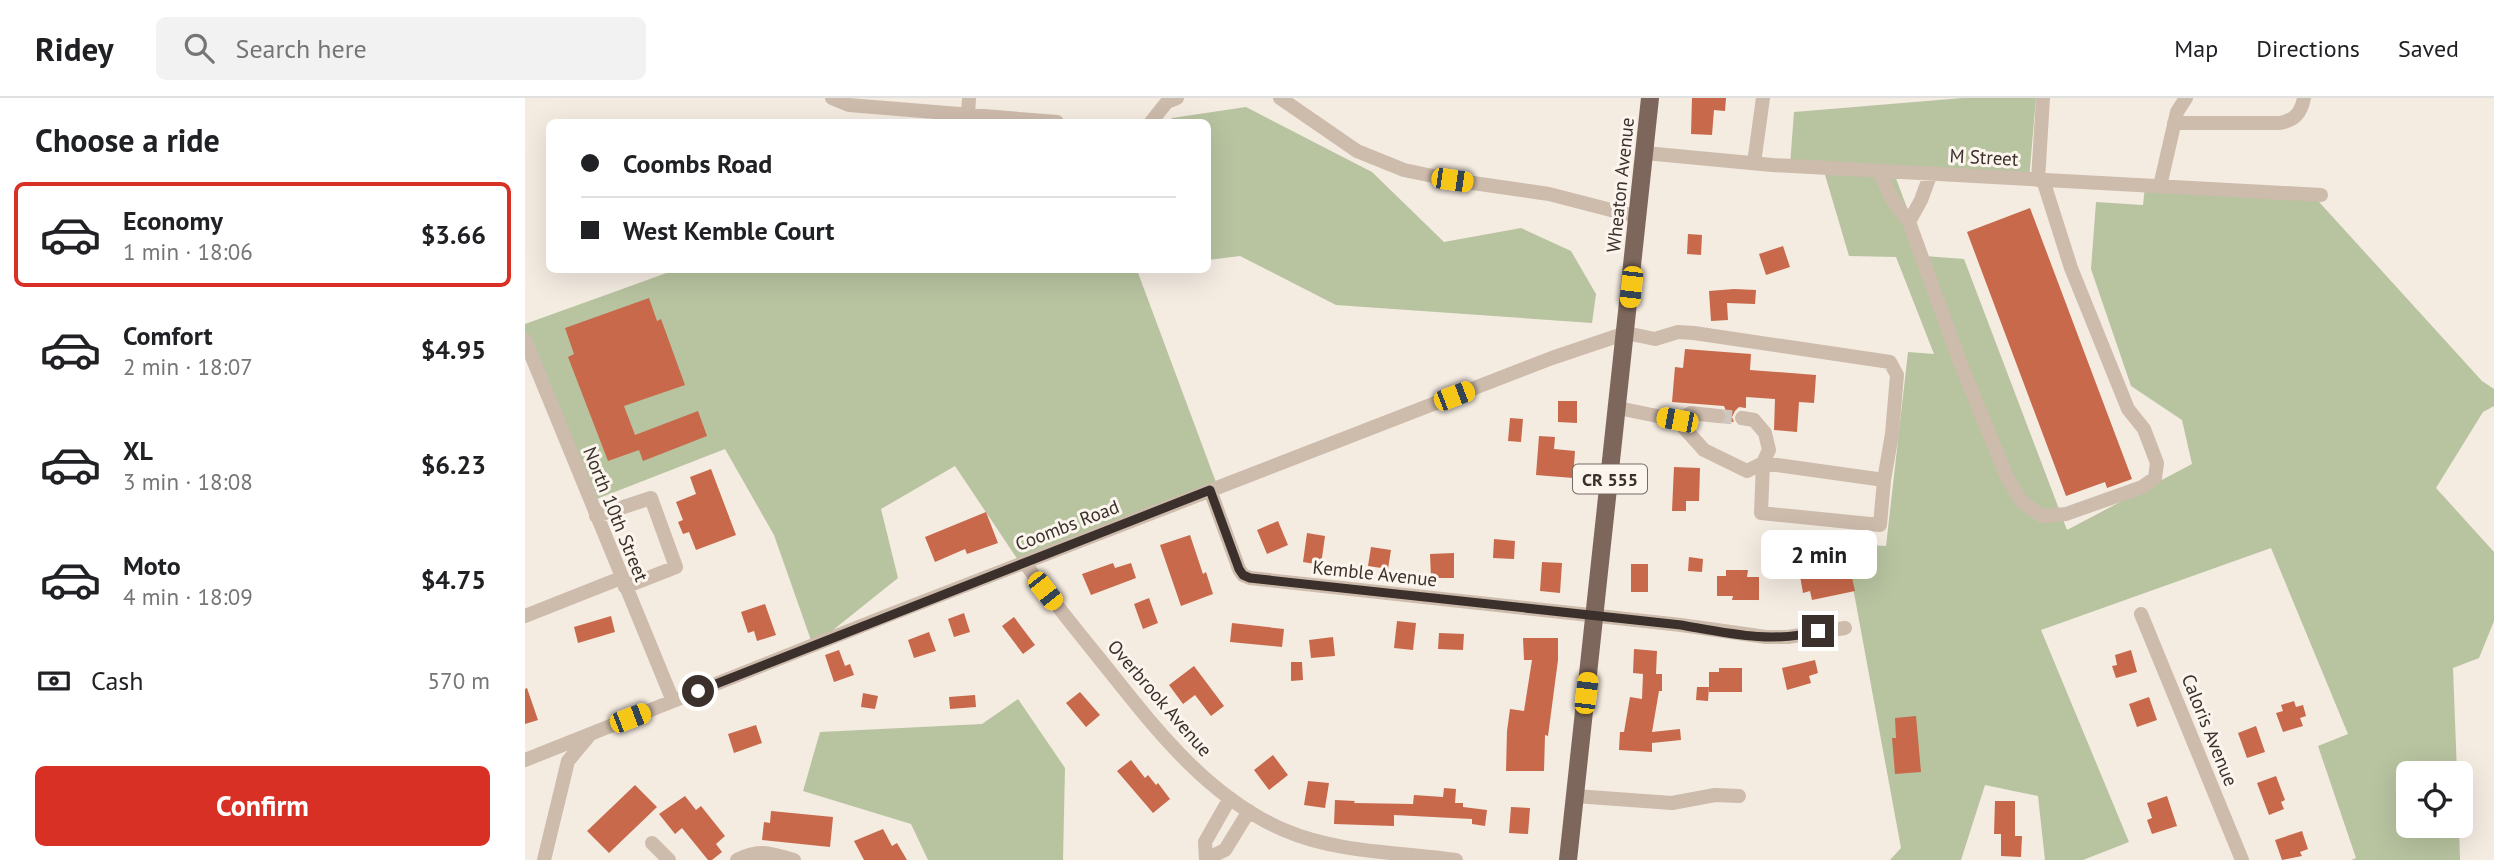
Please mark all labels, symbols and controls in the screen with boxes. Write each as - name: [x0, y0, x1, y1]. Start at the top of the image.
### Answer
- search box: [156, 17, 646, 80]
- text: Ridey: [35, 27, 114, 70]
- icon: search: [180, 29, 218, 67]
- text: Search here: [236, 32, 367, 65]
- text: Map: [2174, 33, 2218, 64]
- text: Directions: [2256, 33, 2360, 64]
- text: Saved: [2398, 33, 2459, 64]
- street label: Wheaton Avenue: [1601, 116, 1639, 254]
- text: Choose a ride: [35, 119, 220, 161]
- street label: M Street: [1949, 143, 2019, 171]
- text: Coombs Road: [623, 147, 772, 180]
- car: [1430, 167, 1475, 193]
- icon: car: [39, 203, 102, 266]
- text: Economy: [123, 204, 223, 237]
- text: West Kemble Court: [623, 214, 834, 247]
- text: $3.66: [421, 218, 486, 251]
- text: 1 min · 18:06: [123, 237, 253, 266]
- car: [1619, 265, 1644, 309]
- icon: car: [39, 318, 102, 381]
- text: Comfort: [123, 319, 213, 352]
- text: $4.95: [421, 333, 486, 366]
- text: 2 min · 18:07: [123, 352, 253, 381]
- car: [1431, 379, 1478, 413]
- car: [1655, 406, 1700, 434]
- icon: car: [39, 433, 102, 496]
- text: XL: [123, 434, 153, 467]
- street label: North 10th Street: [578, 443, 654, 585]
- text: $6.23: [421, 448, 486, 481]
- road number: CR 555: [1573, 464, 1647, 494]
- text: 3 min · 18:08: [123, 467, 253, 496]
- street label: Coombs Road: [1012, 494, 1122, 556]
- callout: 2 min: [1760, 530, 1876, 578]
- text: 2 min: [1791, 540, 1847, 569]
- icon: car: [39, 548, 102, 611]
- text: Moto: [123, 549, 181, 582]
- street label: Kemble Avenue: [1312, 555, 1438, 591]
- text: $4.75: [421, 563, 486, 596]
- car: [1024, 568, 1067, 614]
- text: 4 min · 18:09: [123, 582, 253, 611]
- route end: [1802, 615, 1834, 647]
- street label: Overbrook Avenue: [1103, 635, 1217, 761]
- icon: cash: [35, 662, 73, 700]
- text: Cash: [91, 664, 143, 697]
- text: 570 m: [428, 666, 490, 695]
- street label: Caloris Avenue: [2177, 670, 2243, 790]
- car: [1574, 671, 1599, 715]
- route start: [682, 675, 714, 707]
- car: [607, 701, 654, 735]
- map controls: [2396, 761, 2473, 838]
- button: locate: [2396, 761, 2473, 838]
- button: Confirm: [35, 766, 490, 846]

